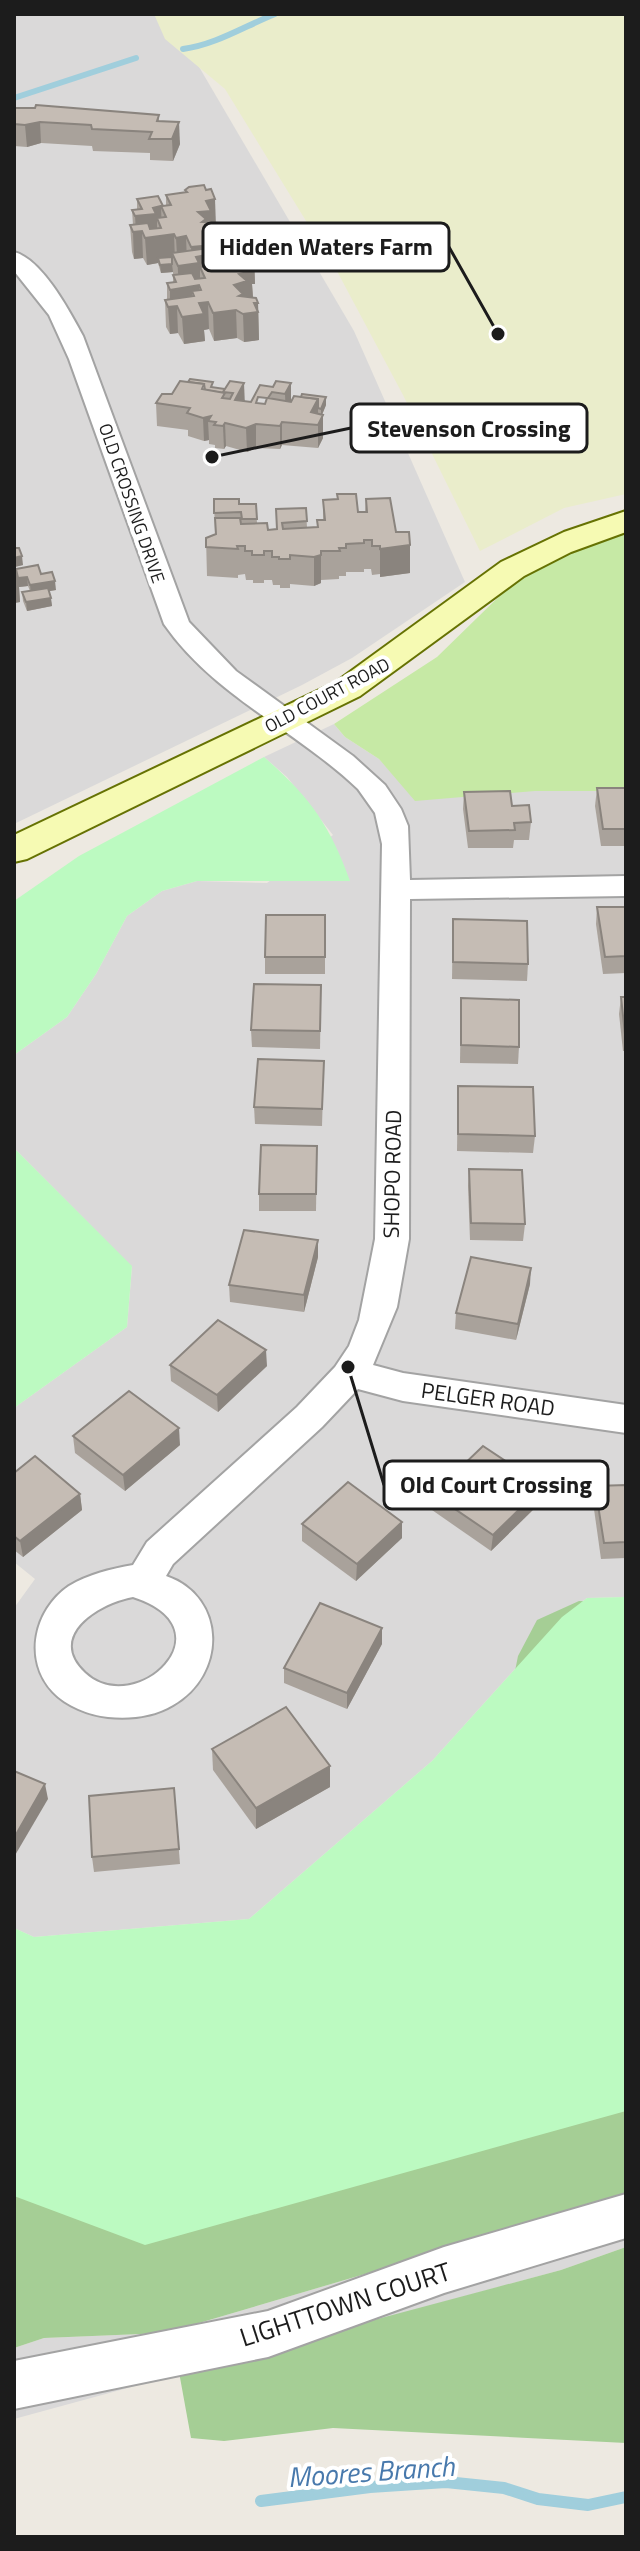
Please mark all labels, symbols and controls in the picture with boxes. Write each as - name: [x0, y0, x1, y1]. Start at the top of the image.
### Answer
- callout: Hidden Waters Farm: [203, 223, 449, 271]
- text: Hidden Waters Farm: [219, 228, 433, 264]
- callout: Stevenson Crossing: [351, 404, 587, 452]
- text: Stevenson Crossing: [367, 410, 571, 446]
- street label: OLD CROSSING DRIVE: [92, 419, 172, 587]
- street label: OLD COURT ROAD: [259, 651, 395, 739]
- street label: SHOPO ROAD: [374, 1109, 410, 1239]
- street label: PELGER ROAD: [419, 1373, 557, 1425]
- callout: Old Court Crossing: [384, 1461, 608, 1509]
- text: Old Court Crossing: [400, 1466, 592, 1502]
- street label: LIGHTTOWN COURT: [234, 2251, 456, 2357]
- water label: Moores Branch: [286, 2444, 457, 2498]

